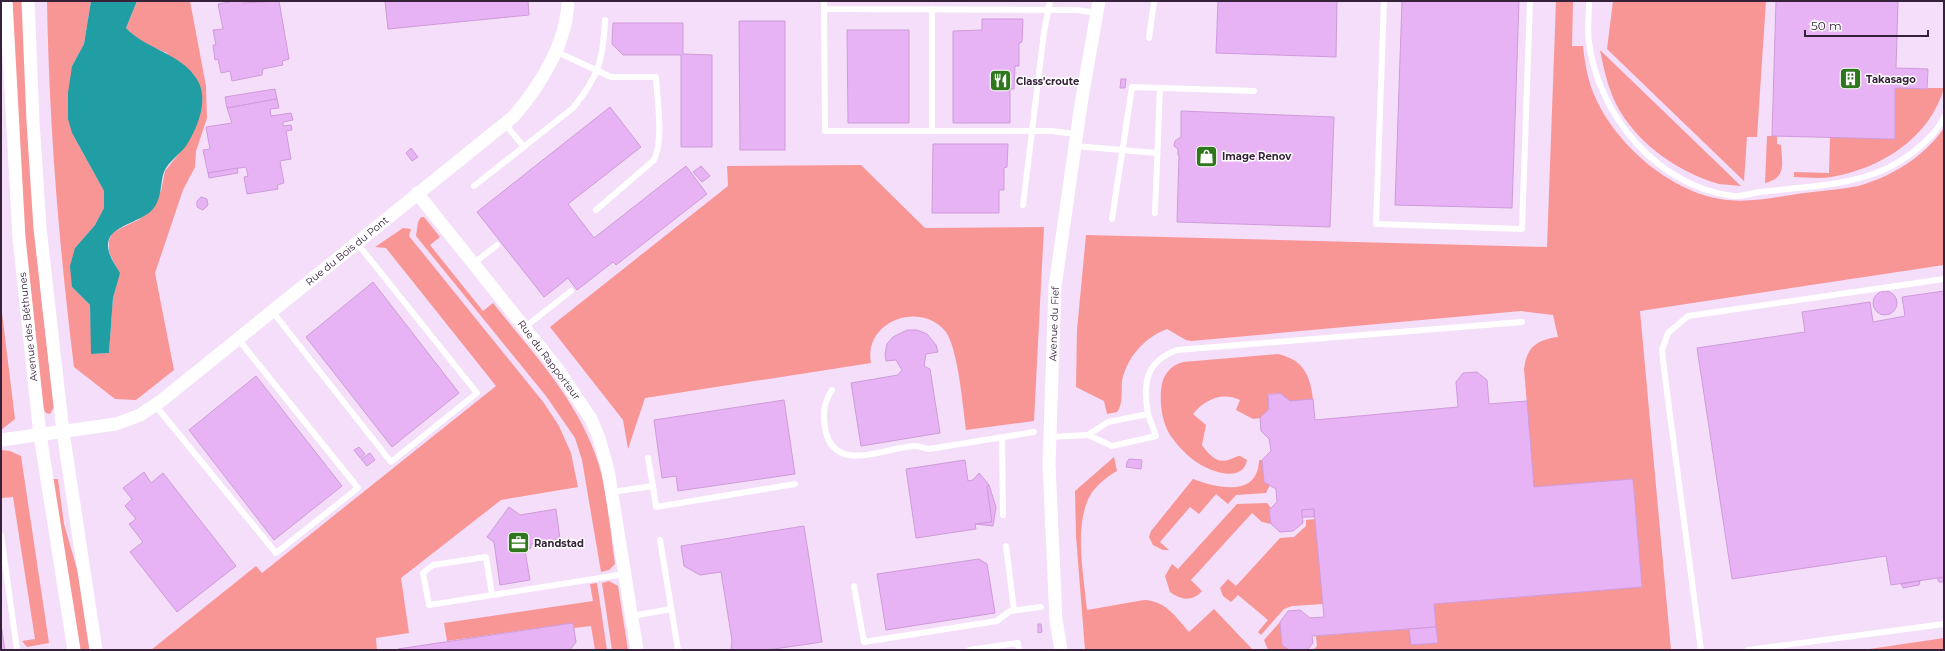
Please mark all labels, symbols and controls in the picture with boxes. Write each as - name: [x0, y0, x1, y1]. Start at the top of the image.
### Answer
- scale bar: [1805, 12, 1928, 38]
- text: 50 m: [1811, 18, 1842, 33]
- building icon: Takasago: [1837, 66, 1863, 92]
- restaurant icon: Class'croute: [987, 68, 1013, 94]
- place label: Takasago: [1866, 73, 1916, 86]
- place label: Class'croute: [1016, 75, 1079, 88]
- shop icon: Image Renov: [1194, 143, 1220, 169]
- place label: Image Renov: [1222, 150, 1292, 163]
- street label: Rue du Bois du Pont: [303, 214, 391, 288]
- street label: Avenue des Béthunes: [16, 272, 40, 382]
- street label: Avenue du Fief: [1046, 286, 1062, 362]
- street label: Rue du Rapporteur: [515, 318, 583, 402]
- office icon: Randstad: [505, 530, 531, 556]
- place label: Randstad: [534, 537, 584, 550]

